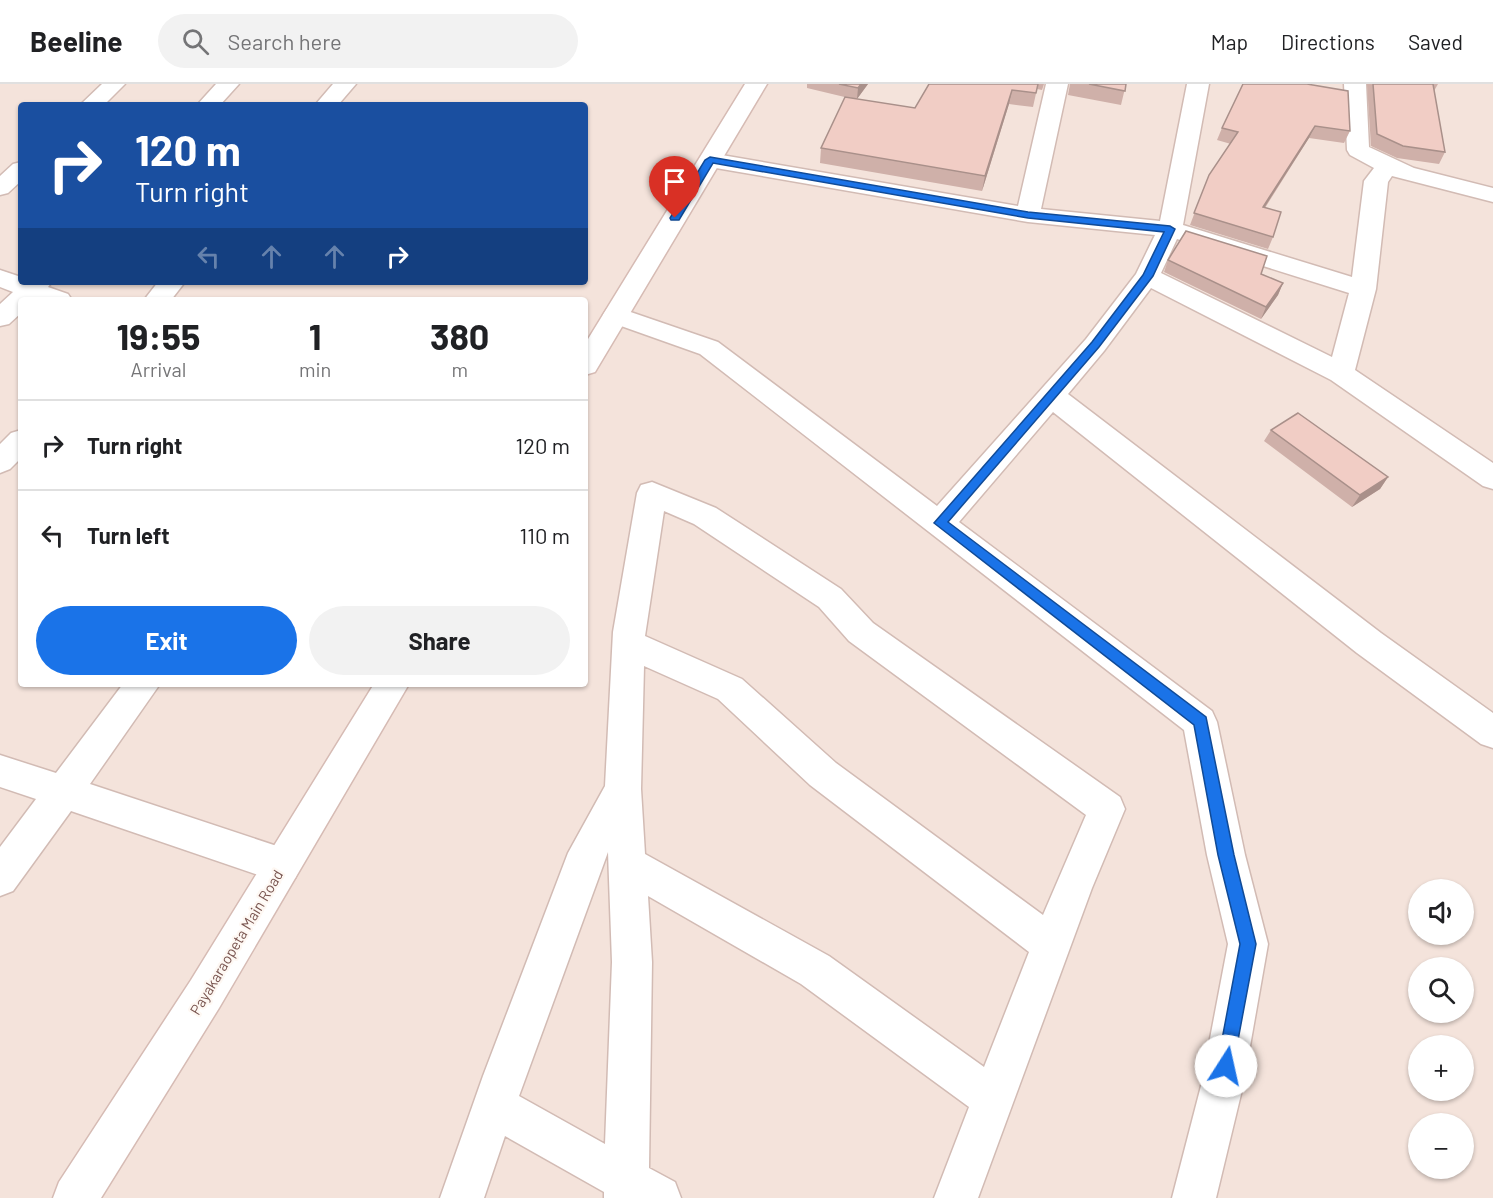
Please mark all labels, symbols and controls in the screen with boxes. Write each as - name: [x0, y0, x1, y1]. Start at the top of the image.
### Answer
- search box: [158, 14, 578, 68]
- text: Beeline: [30, 24, 122, 58]
- icon: search: [179, 25, 212, 58]
- text: Search here: [227, 28, 342, 54]
- text: Map: [1211, 29, 1248, 54]
- text: Directions: [1281, 29, 1375, 54]
- text: Saved: [1408, 29, 1463, 54]
- text: 120 m: [135, 124, 241, 174]
- icon: right: [36, 126, 114, 204]
- pin: [649, 156, 700, 218]
- icon: arrive: [658, 165, 691, 198]
- text: Turn right: [135, 175, 249, 207]
- icon: left: [192, 240, 225, 273]
- icon: ahead: [255, 240, 288, 273]
- icon: ahead: [318, 240, 351, 273]
- icon: right: [381, 240, 414, 273]
- text: 19:55: [117, 314, 200, 357]
- text: 1: [309, 314, 322, 357]
- text: 380: [430, 314, 489, 357]
- text: Arrival: [131, 357, 186, 381]
- text: min: [299, 357, 331, 381]
- text: m: [451, 357, 468, 381]
- icon: right: [36, 429, 69, 462]
- text: Turn right: [87, 432, 182, 458]
- text: 120 m: [515, 432, 570, 458]
- icon: left: [36, 519, 69, 552]
- text: Turn left: [87, 522, 170, 548]
- text: 110 m: [520, 522, 570, 548]
- button: Exit: [36, 606, 297, 675]
- button: Share: [309, 606, 570, 675]
- street label: Payakaraopeta Main Road: [186, 866, 286, 1018]
- map controls: [1408, 879, 1474, 1179]
- button: sound: [1408, 879, 1474, 945]
- button: search: [1408, 957, 1474, 1023]
- position arrow: [1194, 1034, 1258, 1098]
- button: +: [1408, 1035, 1474, 1101]
- button: −: [1408, 1113, 1474, 1179]

